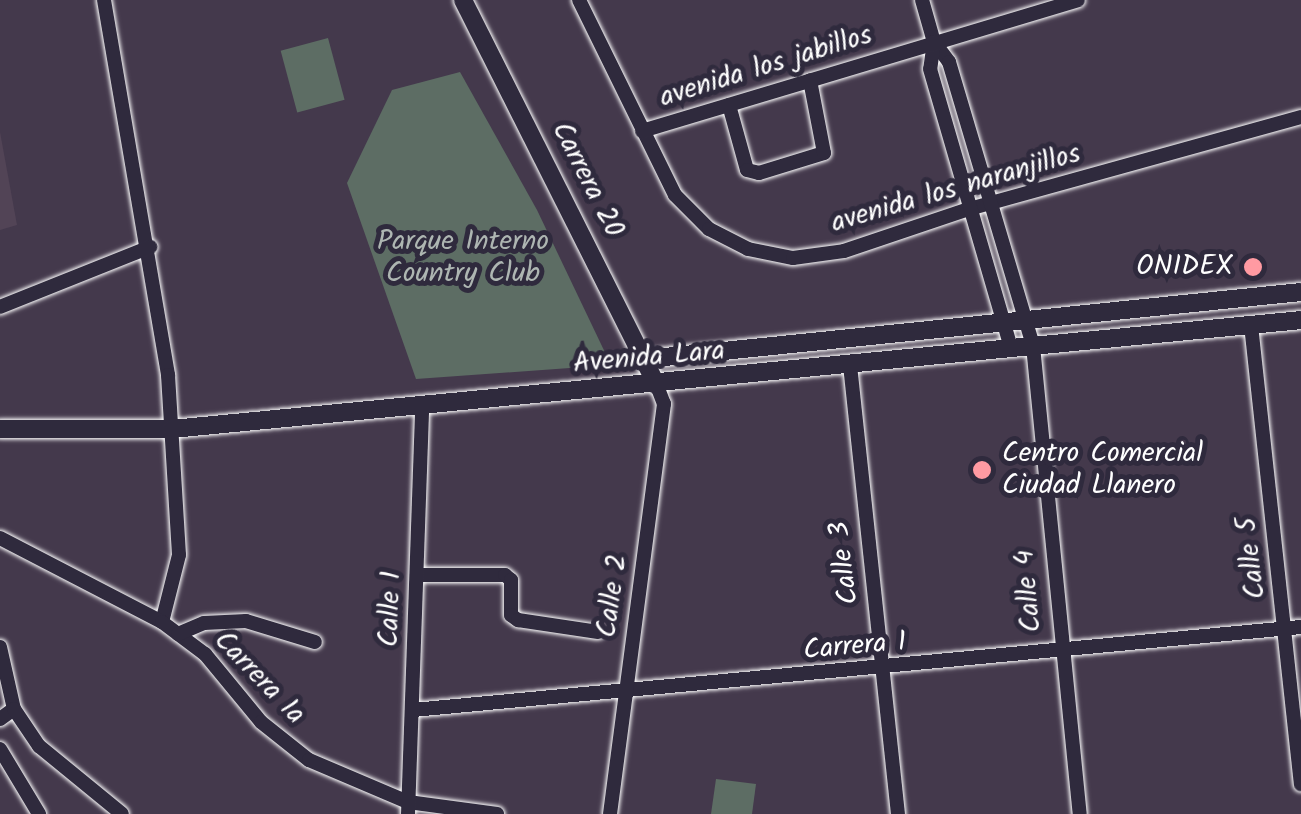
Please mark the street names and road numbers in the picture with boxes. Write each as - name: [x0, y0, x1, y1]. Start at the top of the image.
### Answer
- street label: avenida los jabillos: [656, 19, 876, 115]
- street label: Carrera 20: [544, 117, 630, 243]
- street label: avenida los naranjillos: [828, 137, 1084, 241]
- street label: Avenida Lara: [572, 335, 726, 381]
- street label: Calle 5: [1230, 515, 1274, 601]
- street label: Calle 3: [823, 520, 867, 606]
- street label: Calle 4: [1009, 548, 1049, 634]
- street label: Calle 2: [591, 552, 635, 640]
- street label: Calle 1: [373, 570, 409, 648]
- street label: Carrera 1a: [206, 624, 312, 732]
- street label: Carrera 1: [802, 626, 908, 668]

